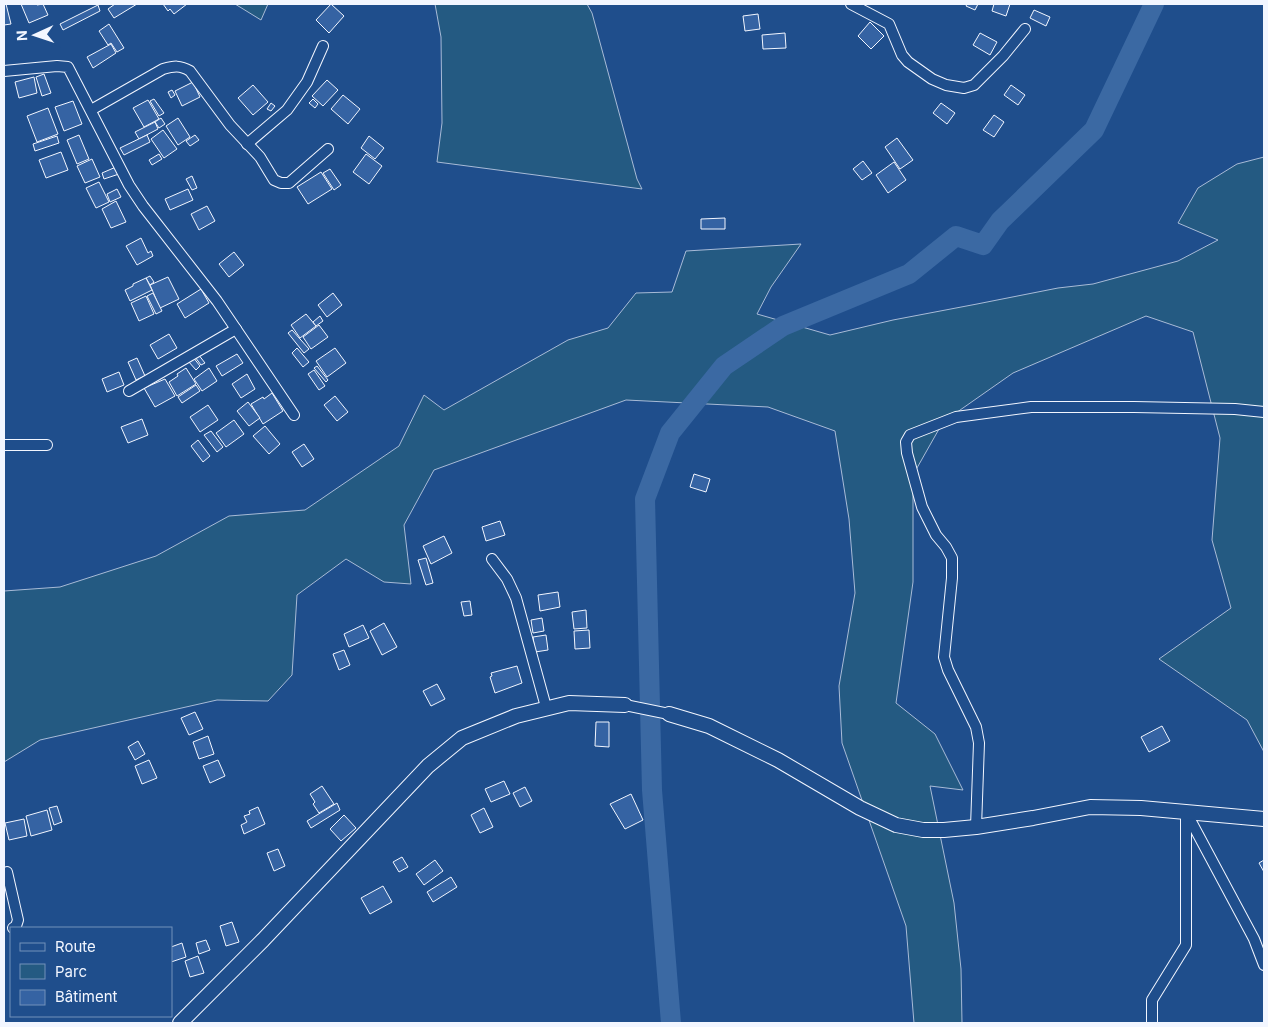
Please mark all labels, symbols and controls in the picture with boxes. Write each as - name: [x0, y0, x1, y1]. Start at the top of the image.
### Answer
- north arrow: [10, 10, 60, 60]
- text: N: [13, 30, 30, 41]
- legend: [10, 927, 172, 1017]
- text: Route: [55, 937, 96, 956]
- text: Parc: [55, 962, 87, 981]
- text: Bâtiment: [55, 987, 118, 1006]

